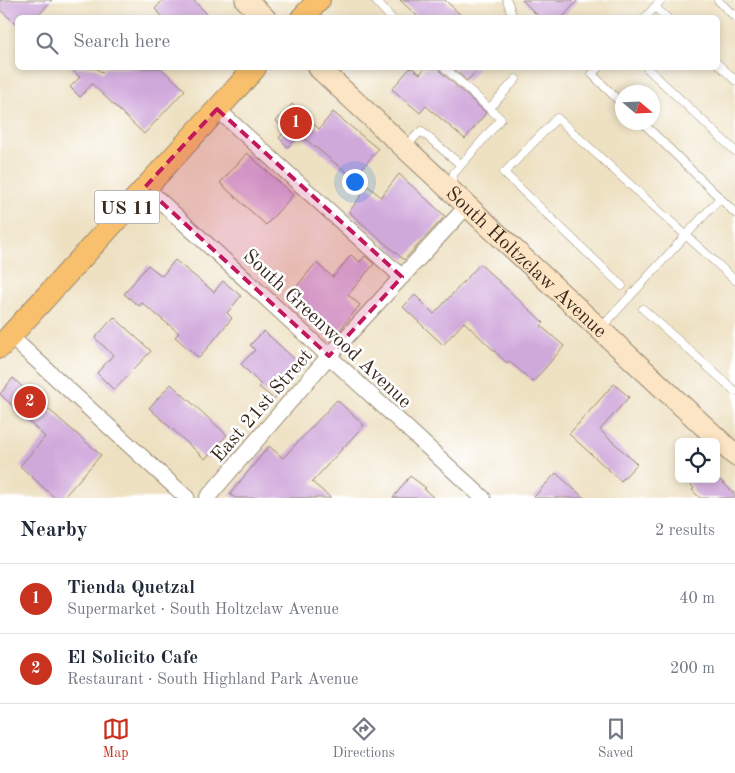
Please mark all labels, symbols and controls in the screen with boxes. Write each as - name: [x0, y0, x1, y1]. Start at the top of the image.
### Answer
- search box: [15, 15, 720, 70]
- icon: search: [33, 29, 61, 57]
- text: Search here: [73, 33, 170, 52]
- north arrow: [615, 85, 660, 130]
- pin: 1: [280, 104, 312, 142]
- your location: [342, 169, 368, 195]
- street label: South Holtzclaw Avenue: [441, 184, 610, 342]
- road number: US 11: [94, 190, 160, 223]
- street label: South Greenwood Avenue: [239, 246, 415, 413]
- street label: East 21st Street: [208, 346, 317, 467]
- pin: 2: [14, 383, 46, 421]
- map controls: [675, 438, 720, 483]
- button: locate: [675, 438, 720, 483]
- text: Nearby: [20, 520, 88, 541]
- text: 2 results: [655, 523, 715, 539]
- text: Tienda Quetzal: [67, 579, 195, 598]
- text: 1: [31, 591, 41, 607]
- text: 40 m: [679, 591, 715, 607]
- text: Supermarket · South Holtzclaw Avenue: [67, 602, 339, 618]
- text: El Solicito Cafe: [67, 649, 198, 668]
- text: 2: [31, 661, 41, 677]
- text: 200 m: [670, 661, 715, 677]
- text: Restaurant · South Highland Park Avenue: [67, 672, 358, 688]
- tab: Map: [102, 715, 130, 762]
- tab: Directions: [333, 715, 395, 762]
- tab: Saved: [598, 715, 633, 762]

